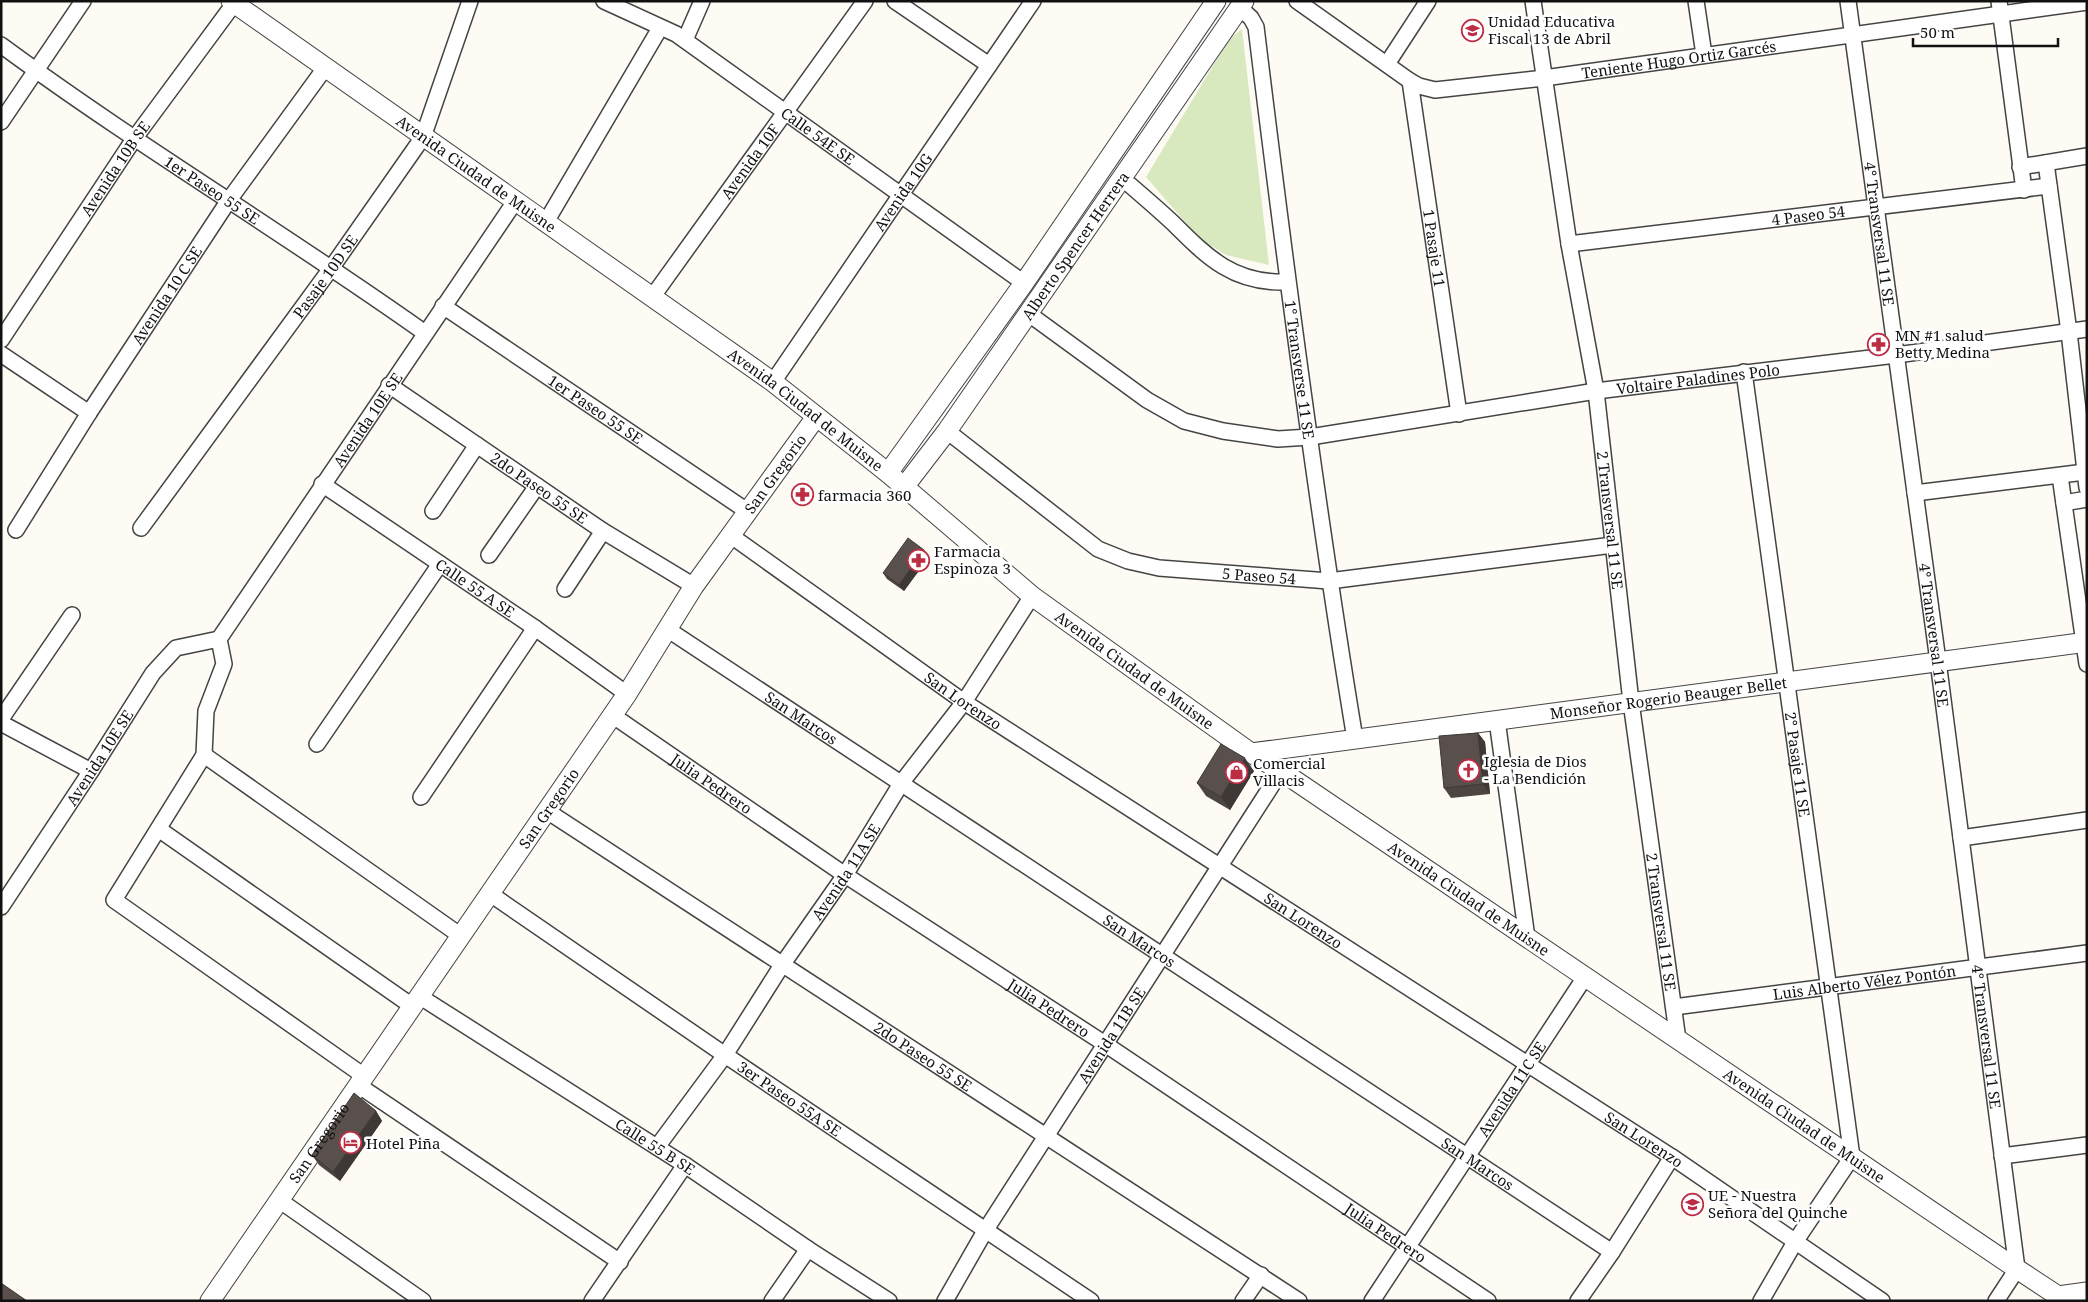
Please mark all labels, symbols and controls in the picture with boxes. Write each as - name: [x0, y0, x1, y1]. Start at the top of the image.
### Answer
- place label: Unidad Educativa Fiscal 13 de Abril: [1488, 11, 1615, 48]
- scale bar: [1913, 15, 2058, 47]
- school or university icon: Unidad Educativa Fiscal 13 de Abril: [1460, 18, 1484, 42]
- text: 50 m: [1920, 22, 1955, 42]
- street label: Teniente Hugo Ortiz Garcés: [1580, 36, 1778, 83]
- street label: Calle 54E SE: [777, 102, 859, 169]
- street label: Avenida Ciudad de Muisne: [393, 110, 560, 237]
- street label: Avenida 10B SE: [76, 117, 154, 220]
- street label: Avenida 10F: [716, 119, 784, 203]
- street label: Avenida 10G: [869, 149, 936, 235]
- street label: 1er Paseo 55 SE: [160, 151, 264, 228]
- street label: 4° Transversal 11 SE: [1860, 161, 1899, 307]
- street label: Alberto Spencer Herrera: [1017, 167, 1133, 324]
- street label: 4 Paseo 54: [1770, 201, 1847, 229]
- street label: 1 Pasaje 11: [1419, 208, 1450, 288]
- street label: Pasaje 10D SE: [288, 230, 362, 322]
- street label: Avenida 10 C SE: [127, 242, 206, 348]
- street label: 1° Transverse 11 SE: [1281, 299, 1319, 440]
- place label: MN #1 salud Betty Medina: [1895, 325, 1990, 362]
- pharmacy icon: MN #1 salud Betty Medina: [1867, 332, 1891, 356]
- street label: Avenida Ciudad de Muisne: [724, 343, 887, 475]
- street label: Voltaire Paladines Polo: [1615, 359, 1781, 398]
- street label: Avenida 10E SE: [328, 369, 406, 471]
- street label: 1er Paseo 55 SE: [544, 370, 647, 448]
- street label: San Gregorio: [740, 430, 810, 517]
- street label: 2do Paseo 55 SE: [487, 447, 592, 528]
- street label: 2 Transversal 11 SE: [1593, 450, 1628, 590]
- pharmacy icon: farmacia 360: [790, 483, 814, 507]
- place label: farmacia 360: [818, 485, 911, 505]
- place label: Farmacia Espinoza 3: [934, 541, 1011, 578]
- pharmacy icon: Farmacia Espinoza 3: [906, 548, 930, 572]
- street label: Calle 55 A SE: [432, 554, 519, 622]
- street label: 4° Transversal 11 SE: [1915, 562, 1954, 708]
- street label: 5 Paseo 54: [1221, 563, 1297, 588]
- street label: Avenida Ciudad de Muisne: [1051, 606, 1218, 733]
- street label: San Lorenzo: [921, 667, 1006, 734]
- street label: Monseñor Rogerio Beauger Bellet: [1549, 672, 1788, 723]
- street label: San Marcos: [761, 687, 842, 749]
- street label: Avenida 10E SE: [61, 706, 137, 809]
- street label: 2° Pasaje 11 SE: [1781, 711, 1815, 818]
- street label: Julia Pedrero: [667, 748, 756, 818]
- place label: Iglesia de Dios - La Bendición: [1484, 751, 1587, 788]
- place label: Comercial Villacis: [1253, 753, 1326, 790]
- church icon: Iglesia de Dios - La Bendición: [1456, 758, 1480, 782]
- shop icon: Comercial Villacis: [1225, 760, 1249, 784]
- street label: San Gregorio: [514, 764, 583, 852]
- street label: Avenida 11A SE: [807, 820, 884, 924]
- street label: Avenida Ciudad de Muisne: [1384, 836, 1554, 960]
- street label: 2 Transversal 11 SE: [1642, 852, 1681, 992]
- street label: San Lorenzo: [1260, 888, 1346, 953]
- street label: San Marcos: [1100, 909, 1180, 972]
- street label: Luis Alberto Vélez Pontón: [1772, 960, 1957, 1004]
- street label: 4° Transversal 11 SE: [1968, 964, 2006, 1110]
- street label: Julia Pedrero: [1003, 973, 1094, 1042]
- street label: Avenida 11B SE: [1073, 983, 1150, 1087]
- street label: 2do Paseo 55 SE: [870, 1017, 976, 1095]
- street label: Avenida 11C SE: [1473, 1037, 1550, 1140]
- street label: 3er Paseo 55A SE: [734, 1056, 845, 1140]
- street label: Avenida Ciudad de Muisne: [1720, 1063, 1889, 1187]
- street label: San Gregorio: [284, 1099, 353, 1187]
- street label: San Lorenzo: [1601, 1107, 1687, 1172]
- street label: Calle 55 B SE: [612, 1113, 699, 1179]
- hotel icon: Hotel Piña: [338, 1131, 362, 1155]
- street label: San Marcos: [1438, 1132, 1518, 1195]
- place label: Hotel Piña: [366, 1133, 440, 1153]
- place label: UE - Nuestra Señora del Quinche: [1708, 1185, 1847, 1222]
- school or university icon: UE - Nuestra Señora del Quinche: [1680, 1192, 1704, 1216]
- street label: Julia Pedrero: [1341, 1197, 1430, 1267]

